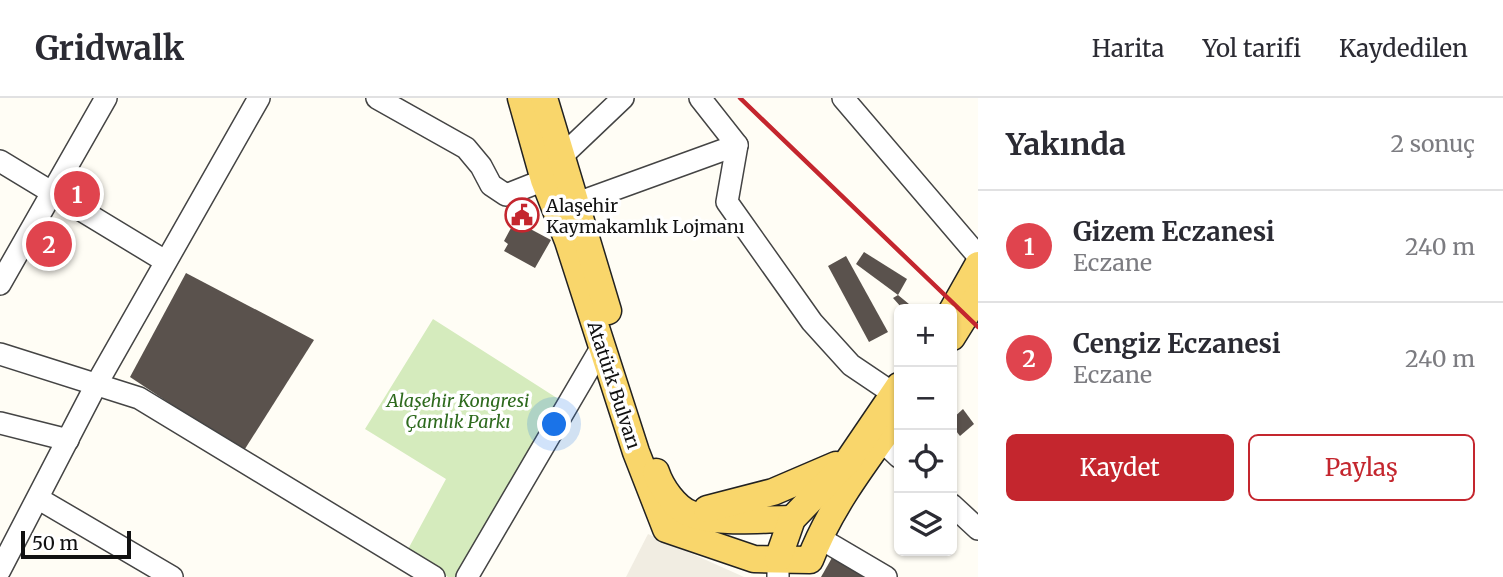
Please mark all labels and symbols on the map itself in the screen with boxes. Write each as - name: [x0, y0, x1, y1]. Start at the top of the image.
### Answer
- pin: 1: [54, 168, 100, 220]
- place label: Alaşehir Kaymakamlık Lojmanı: [545, 194, 745, 238]
- public building icon: Alaşehir Kaymakamlık Lojmanı: [503, 196, 541, 234]
- pin: 2: [26, 218, 72, 270]
- street label: Atatürk Bulvarı: [582, 317, 646, 452]
- park label: Alaşehir Kongresi Çamlık Parkı: [385, 389, 529, 433]
- your location: [537, 407, 571, 441]
- scale bar: [21, 528, 131, 560]

